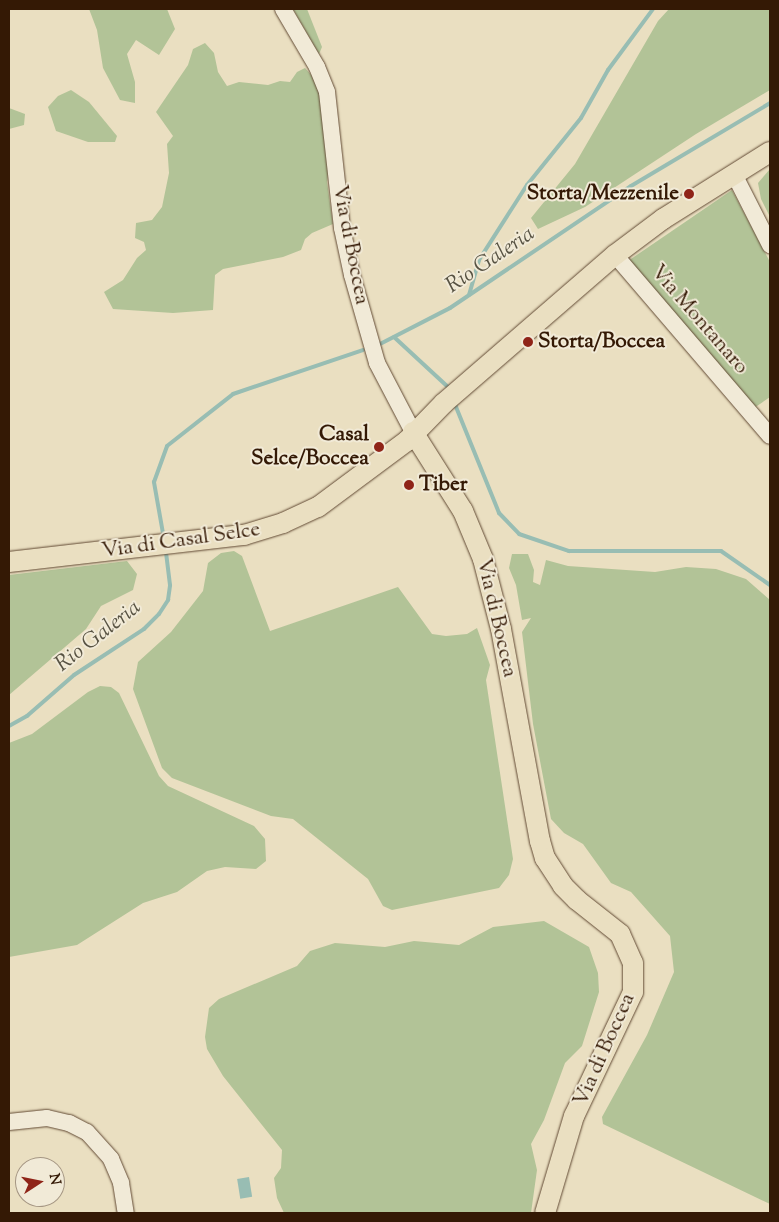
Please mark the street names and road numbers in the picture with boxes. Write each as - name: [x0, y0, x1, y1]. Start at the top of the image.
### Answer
- street label: Via di Boccea: [326, 183, 374, 307]
- street label: Via Montanaro: [645, 260, 753, 380]
- street label: Via di Casal Selce: [100, 517, 262, 565]
- street label: Via di Boccea: [470, 556, 522, 680]
- street label: Via di Boccea: [569, 989, 641, 1111]

